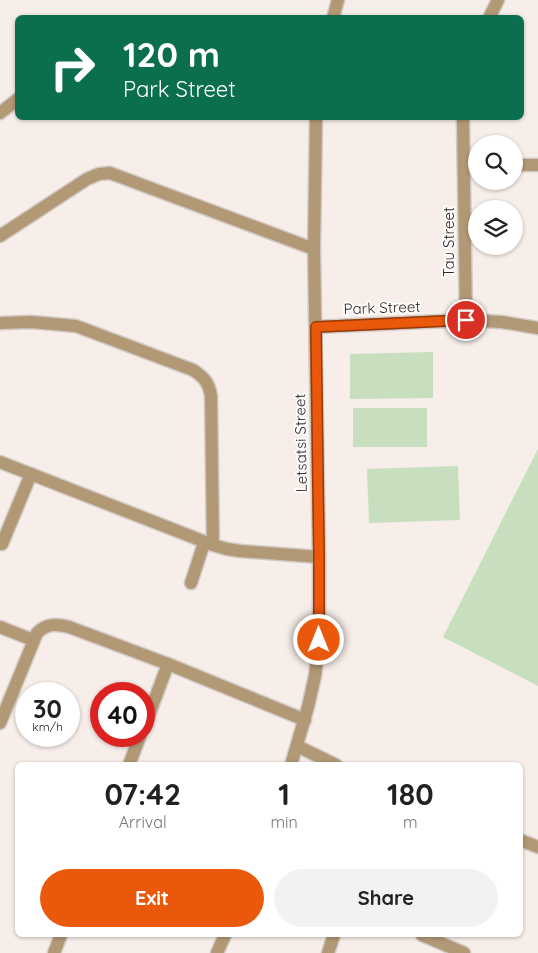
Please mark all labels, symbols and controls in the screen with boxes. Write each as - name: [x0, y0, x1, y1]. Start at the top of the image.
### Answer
- text: 120 m: [123, 32, 220, 76]
- icon: right: [40, 35, 105, 100]
- text: Park Street: [123, 75, 236, 103]
- map controls: [468, 135, 523, 255]
- button: search: [468, 135, 523, 190]
- button: layers: [468, 200, 523, 255]
- street label: Tau Street: [439, 207, 458, 277]
- street label: Park Street: [343, 297, 421, 318]
- pin: [445, 299, 487, 341]
- icon: arrive: [452, 306, 480, 334]
- street label: Letsatsi Street: [290, 393, 311, 493]
- position arrow: [292, 613, 344, 665]
- speed limit sign: 40: [90, 682, 155, 747]
- text: 30: [33, 693, 62, 724]
- text: km/h: [32, 719, 63, 734]
- text: 07:42: [104, 775, 181, 813]
- text: 1: [278, 775, 290, 813]
- text: 180: [387, 775, 434, 813]
- text: Arrival: [119, 812, 167, 832]
- text: min: [270, 812, 298, 832]
- text: m: [403, 812, 418, 832]
- button: Exit: [40, 869, 264, 927]
- button: Share: [274, 869, 498, 927]

